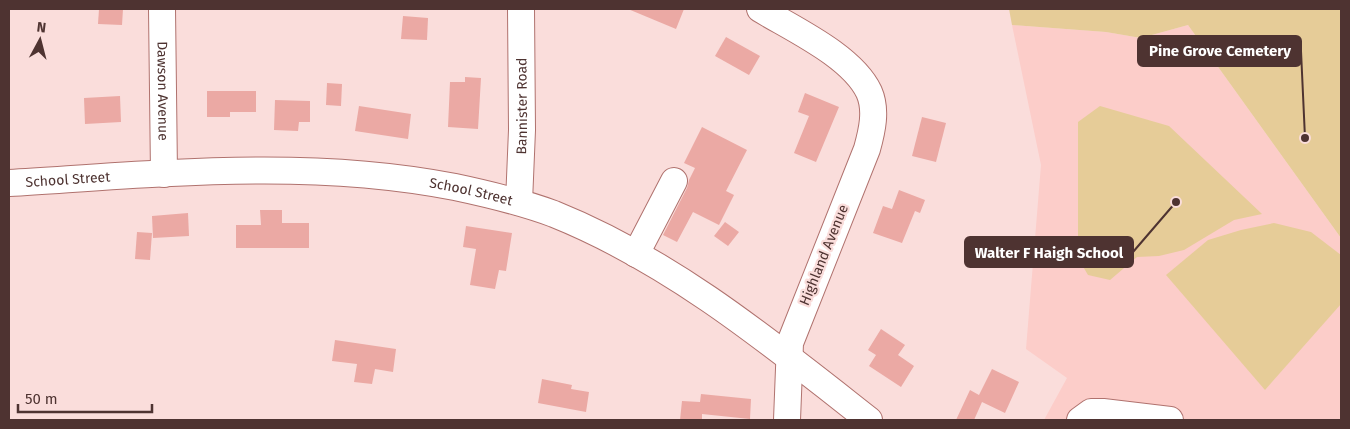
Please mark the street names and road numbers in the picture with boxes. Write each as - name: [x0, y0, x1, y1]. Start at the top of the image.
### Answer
- street label: Dawson Avenue: [154, 41, 172, 141]
- street label: Bannister Road: [512, 57, 531, 155]
- street label: School Street: [25, 168, 112, 190]
- street label: School Street: [428, 174, 516, 209]
- street label: Highland Avenue: [796, 202, 852, 308]

